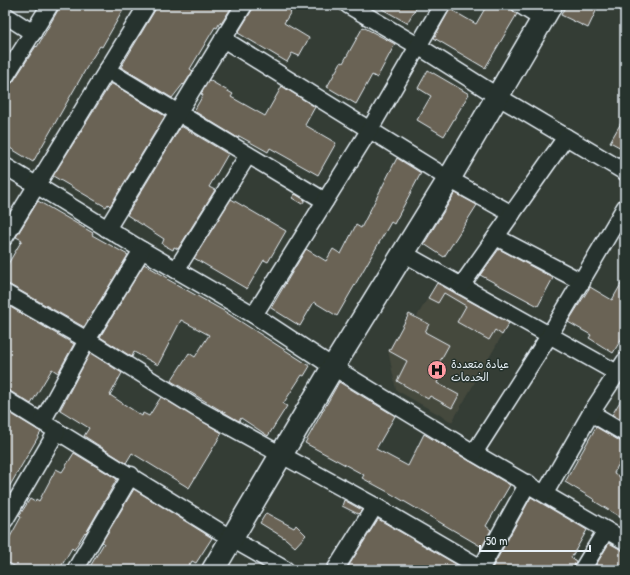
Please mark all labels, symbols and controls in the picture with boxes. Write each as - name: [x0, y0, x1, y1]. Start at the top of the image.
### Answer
- place label: عيادة متعددة الخدمات: [451, 357, 509, 384]
- hospital icon: عيادة متعددة الخدمات: [426, 359, 448, 381]
- scale bar: [480, 527, 590, 553]
- text: 50 m: [486, 532, 507, 549]

